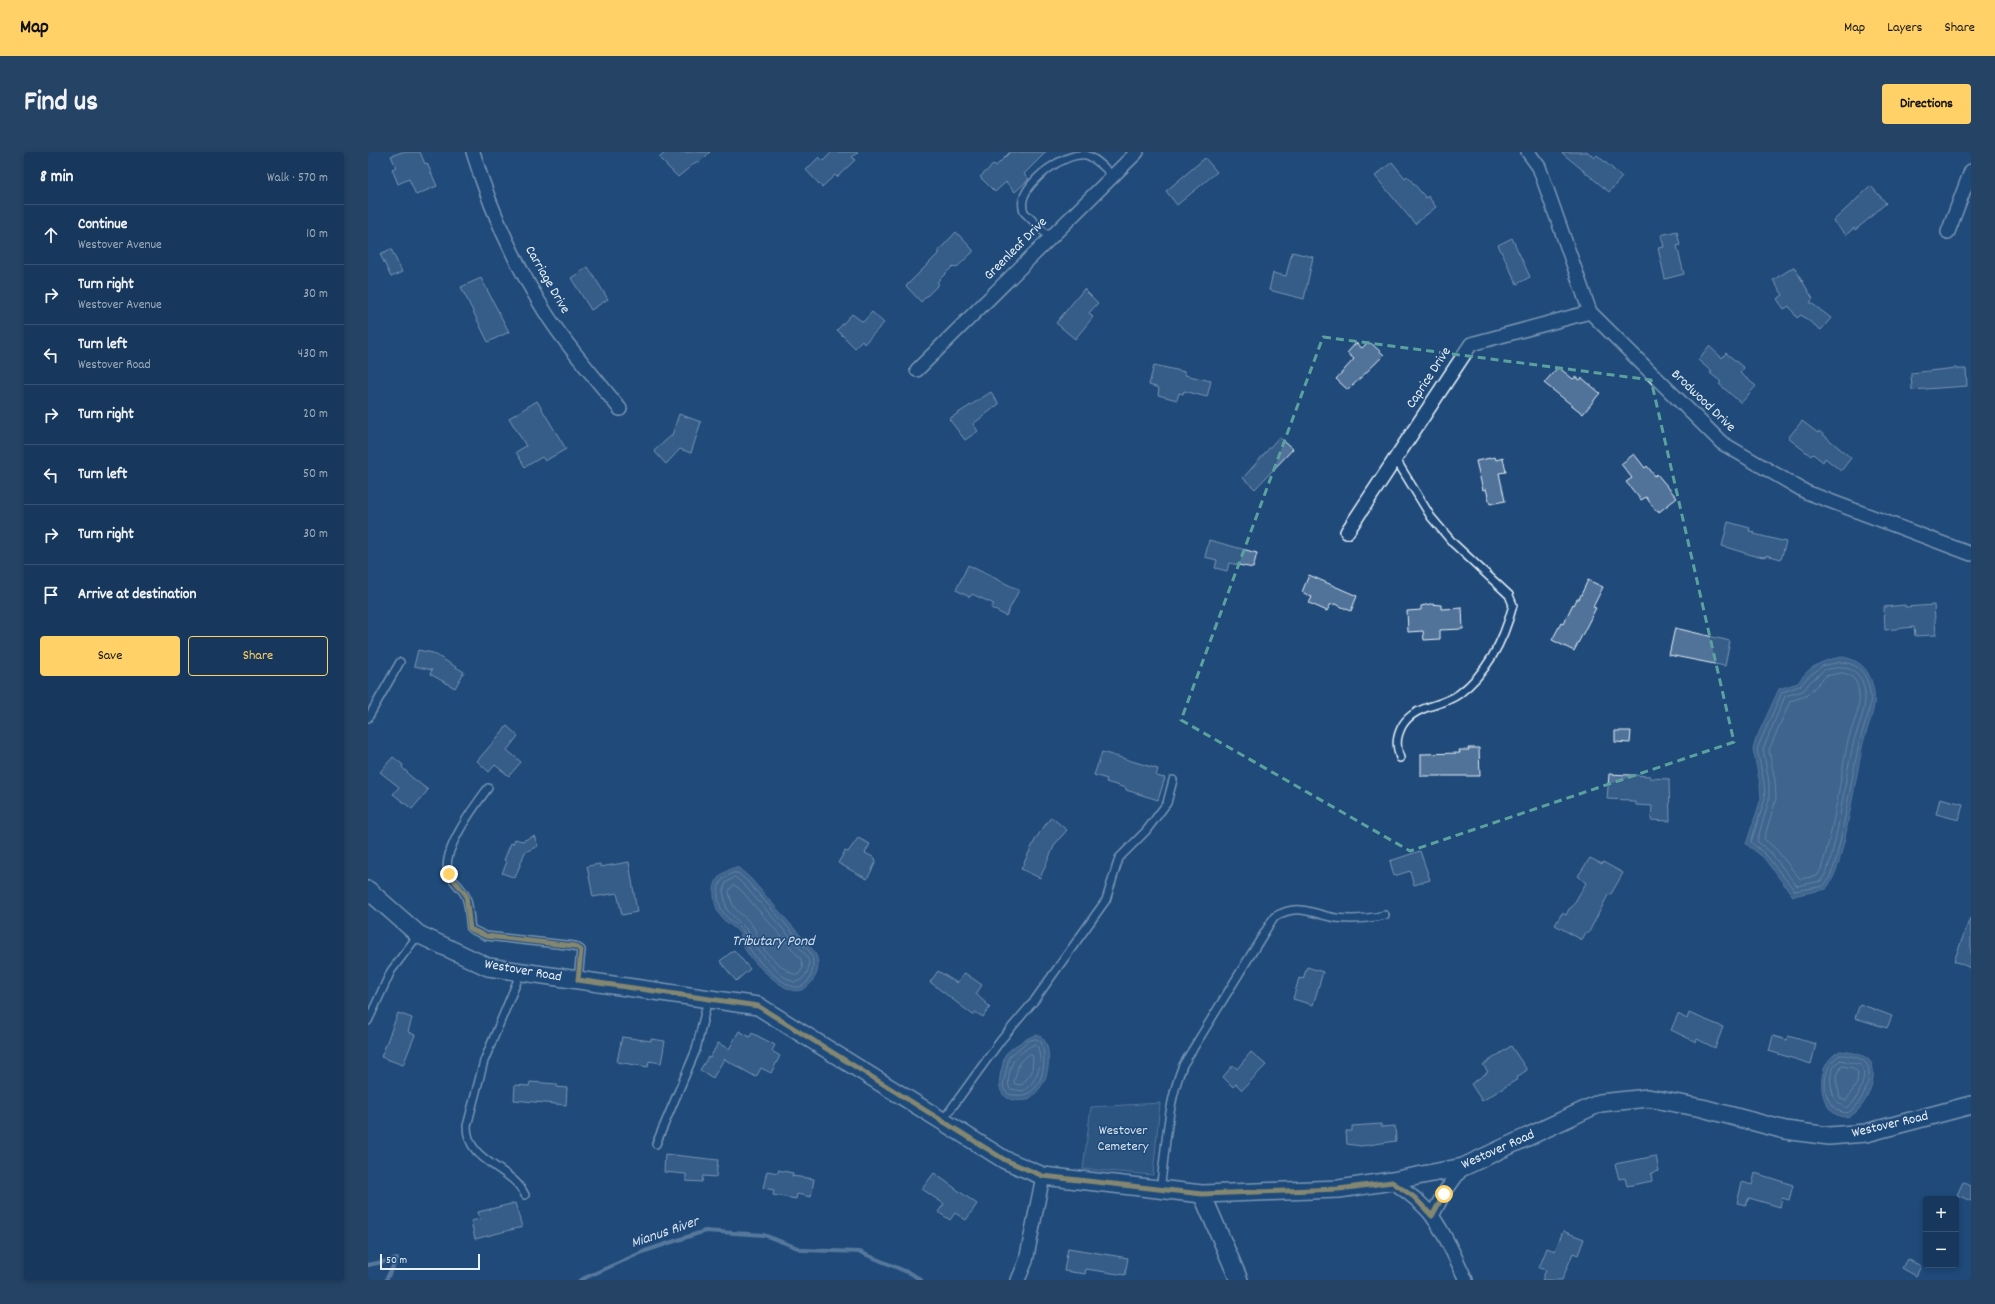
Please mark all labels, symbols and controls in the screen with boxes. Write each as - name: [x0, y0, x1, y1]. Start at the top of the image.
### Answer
- text: Map: [20, 15, 49, 42]
- text: Map: [1844, 18, 1865, 38]
- text: Layers: [1887, 18, 1922, 38]
- text: Share: [1944, 18, 1975, 38]
- text: Find us: [24, 84, 98, 124]
- button: Directions: [1882, 84, 1971, 124]
- text: 8 min: [40, 166, 73, 190]
- text: Walk · 570 m: [267, 169, 328, 188]
- street label: Greenleaf Drive: [980, 213, 1052, 285]
- text: Continue: [78, 214, 127, 236]
- icon: ahead: [40, 224, 62, 246]
- text: 10 m: [306, 225, 328, 244]
- text: Westover Avenue: [78, 236, 162, 255]
- street label: Carriage Drive: [519, 242, 575, 318]
- text: Turn right: [78, 274, 134, 296]
- icon: right: [40, 284, 62, 306]
- text: 30 m: [303, 285, 328, 304]
- text: Westover Avenue: [78, 296, 162, 315]
- text: Turn left: [78, 334, 127, 356]
- street label: Caprice Drive: [1402, 343, 1456, 413]
- icon: left: [40, 344, 62, 366]
- text: 430 m: [298, 345, 328, 364]
- text: Westover Road: [78, 356, 151, 375]
- street label: Brodwood Drive: [1666, 365, 1740, 437]
- icon: right: [40, 404, 62, 426]
- text: Turn right: [78, 404, 134, 426]
- text: 20 m: [303, 405, 328, 424]
- icon: left: [40, 464, 62, 486]
- text: Turn left: [78, 464, 127, 486]
- text: 50 m: [303, 465, 328, 484]
- icon: right: [40, 524, 62, 546]
- text: Turn right: [78, 524, 134, 546]
- text: 30 m: [303, 525, 328, 544]
- icon: arrive: [40, 584, 62, 606]
- text: Arrive at destination: [78, 584, 196, 606]
- button: Save: [40, 636, 180, 676]
- button: Share: [188, 636, 328, 676]
- route end: [440, 865, 458, 883]
- water label: Tributary Pond: [732, 931, 816, 953]
- street label: Westover Road: [483, 954, 563, 988]
- street label: Westover Road: [1850, 1106, 1930, 1144]
- park label: Westover Cemetery: [1097, 1121, 1149, 1157]
- street label: Westover Road: [1458, 1125, 1538, 1175]
- route start: [1435, 1185, 1453, 1203]
- map controls: [1923, 1196, 1959, 1268]
- button: +: [1923, 1196, 1959, 1232]
- water label: Mianus River: [628, 1211, 703, 1255]
- button: −: [1923, 1232, 1959, 1268]
- scale bar: [380, 1252, 480, 1271]
- text: 50 m: [386, 1253, 407, 1269]

